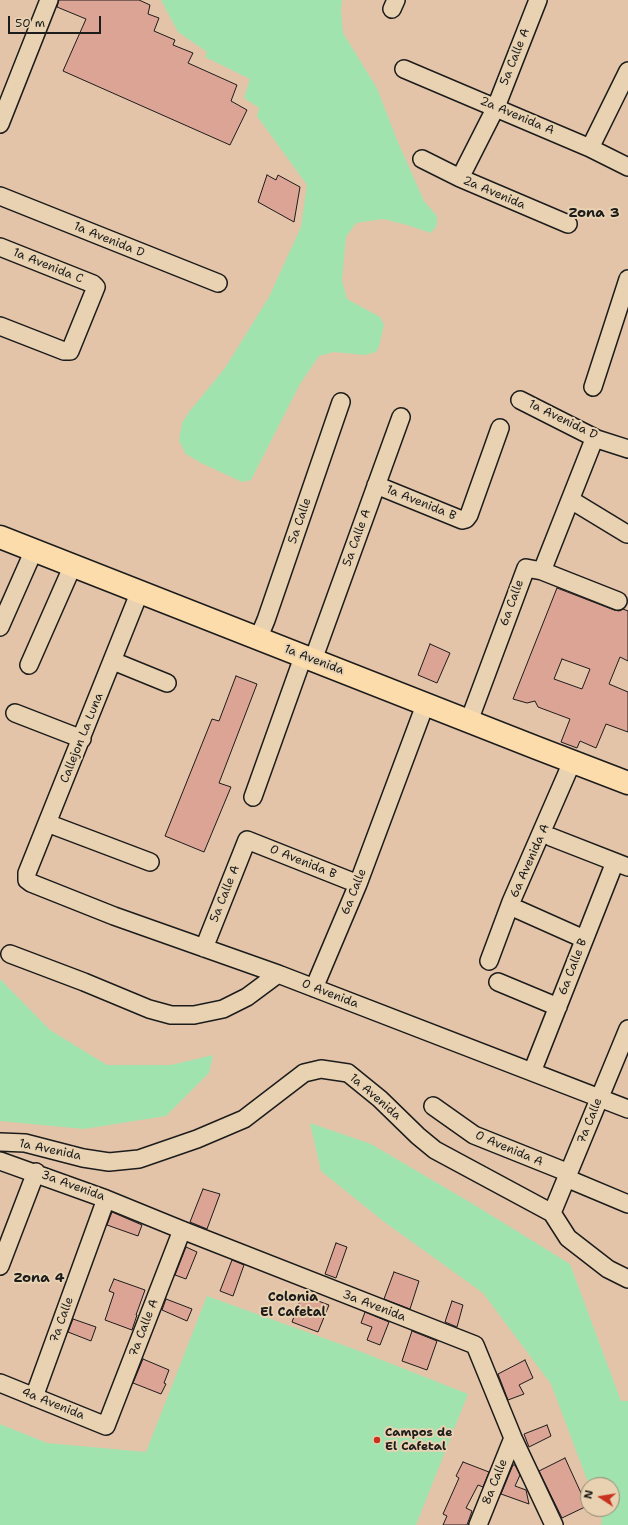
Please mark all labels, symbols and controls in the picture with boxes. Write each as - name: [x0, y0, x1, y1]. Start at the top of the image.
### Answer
- scale bar: [10, 8, 103, 34]
- text: 50 m: [15, 15, 45, 31]
- street label: 5a Calle A: [497, 26, 533, 88]
- street label: 2a Avenida A: [478, 94, 556, 138]
- street label: 2a Avenida: [461, 173, 527, 213]
- district label: Zona 3: [568, 205, 620, 221]
- street label: 1a Avenida D: [71, 219, 147, 261]
- street label: 1a Avenida C: [11, 245, 85, 287]
- street label: 1a Avenida D: [526, 397, 600, 443]
- street label: 1a Avenida B: [384, 482, 458, 524]
- street label: 5a Calle: [285, 496, 315, 546]
- street label: 5a Calle A: [340, 507, 374, 569]
- street label: 6a Calle: [497, 578, 527, 628]
- street label: 1a Avenida: [282, 642, 346, 678]
- street label: Callejon La Luna: [57, 691, 107, 785]
- street label: 6a Avenida A: [507, 822, 553, 900]
- street label: 0 Avenida B: [268, 842, 338, 882]
- street label: 5a Calle A: [207, 863, 243, 925]
- street label: 6a Calle: [338, 867, 370, 917]
- street label: 6a Calle B: [556, 937, 590, 997]
- street label: 0 Avenida: [300, 977, 360, 1011]
- street label: 1a Avenida: [346, 1071, 404, 1123]
- street label: 7a Calle: [574, 1096, 606, 1146]
- street label: 0 Avenida A: [473, 1128, 545, 1170]
- street label: 1a Avenida: [18, 1136, 82, 1164]
- street label: 3a Avenida: [39, 1168, 107, 1204]
- district label: Zona 4: [13, 1270, 65, 1286]
- street label: 3a Avenida: [340, 1287, 408, 1325]
- district label: Colonia El Cafetal: [260, 1290, 326, 1321]
- street label: 7a Calle: [47, 1295, 77, 1345]
- street label: 7a Calle A: [126, 1297, 162, 1359]
- street label: 4a Avenida: [19, 1385, 87, 1423]
- place label: Campos de El Cafetal: [385, 1426, 452, 1454]
- marker: Campos de El Cafetal: [372, 1435, 382, 1445]
- street label: 8a Calle: [479, 1457, 511, 1507]
- north arrow: [580, 1477, 620, 1517]
- text: N: [581, 1489, 597, 1500]

